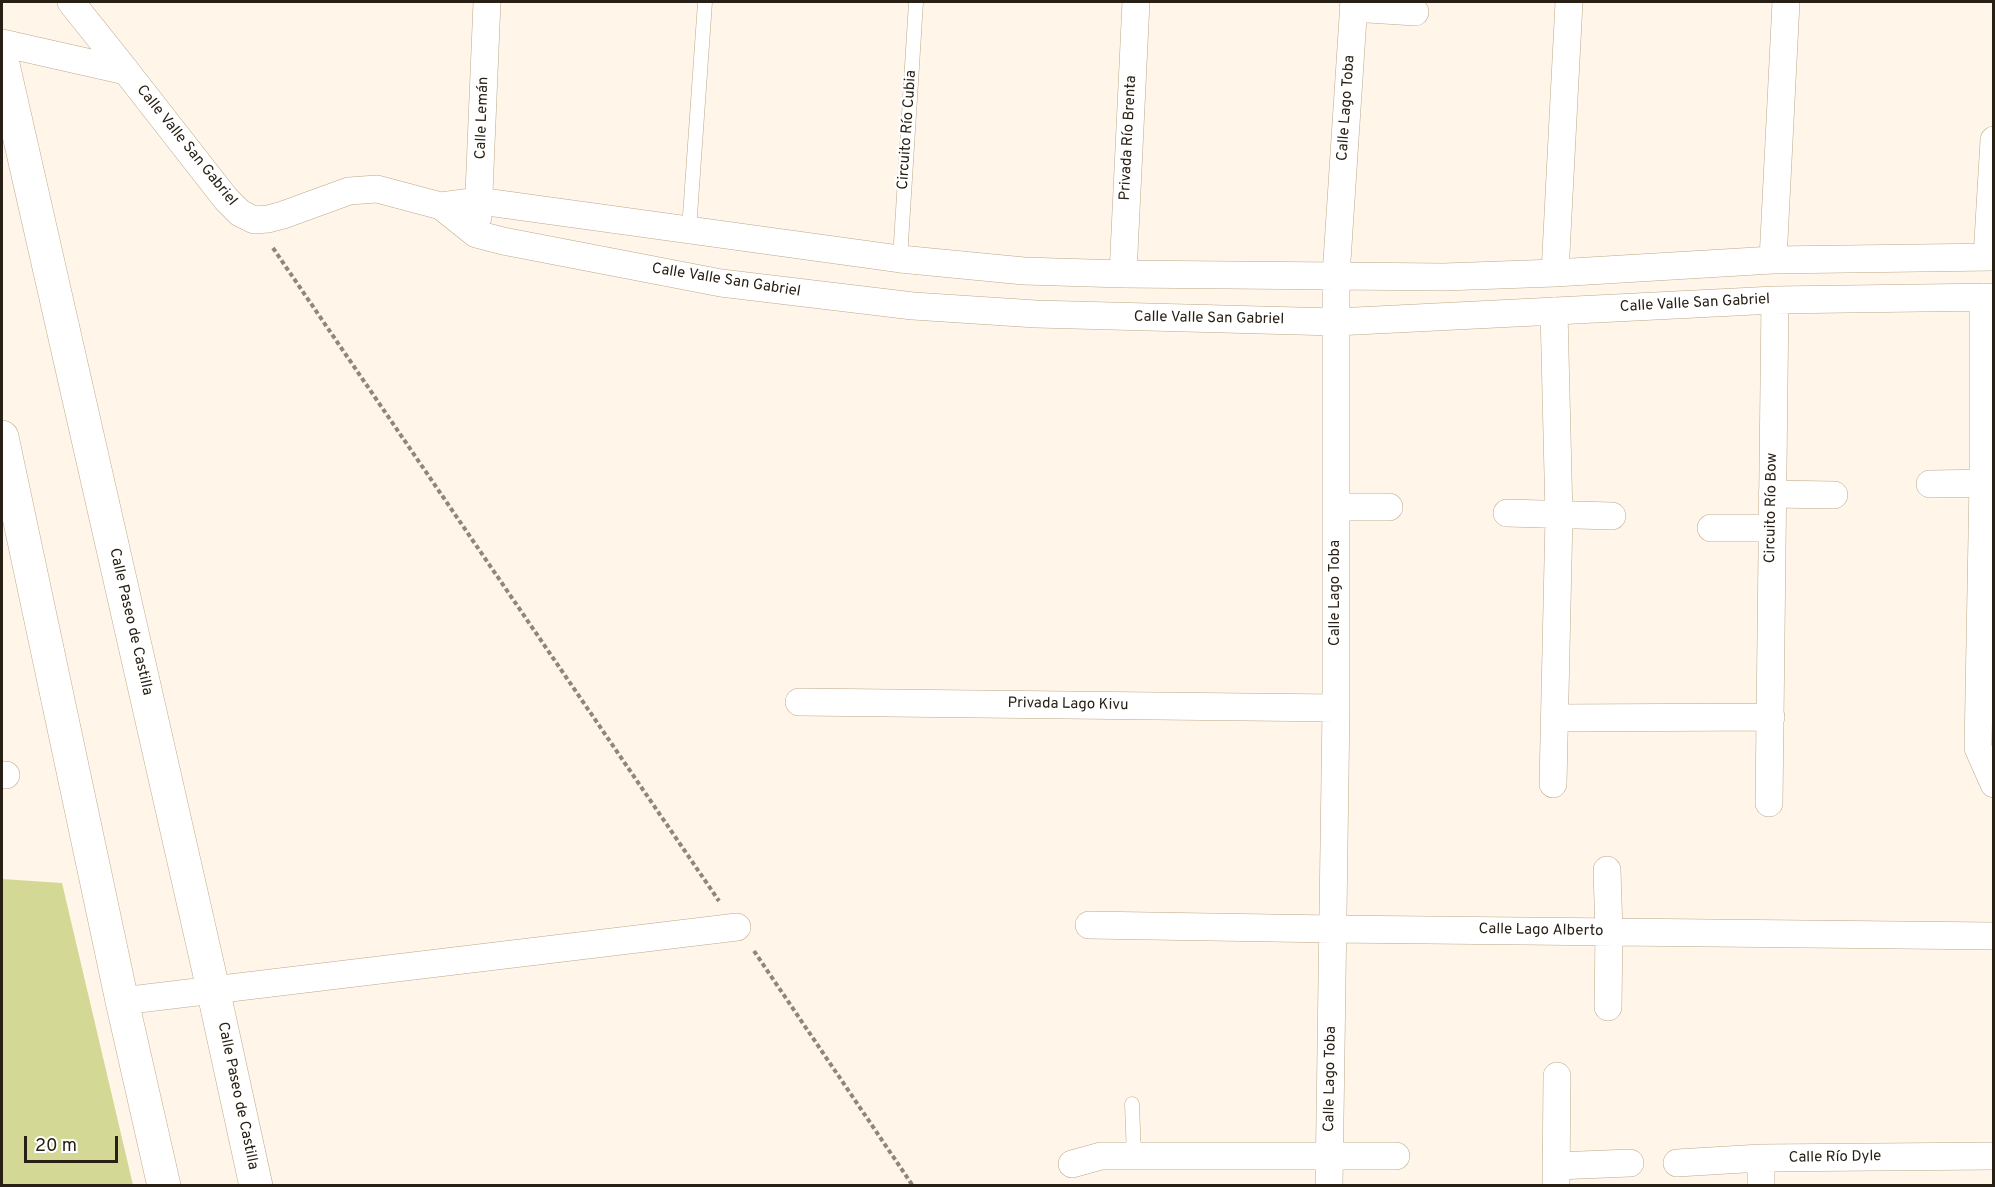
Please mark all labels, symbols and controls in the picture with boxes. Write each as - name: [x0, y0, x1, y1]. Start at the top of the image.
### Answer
- street label: Calle Lago Toba: [1334, 54, 1360, 162]
- street label: Circuito Río Cubia: [895, 70, 921, 190]
- street label: Privada Río Brenta: [1117, 75, 1141, 201]
- street label: Calle Lemán: [473, 76, 493, 160]
- street label: Calle Valle San Gabriel: [132, 82, 240, 210]
- street label: Calle Valle San Gabriel: [650, 260, 802, 302]
- street label: Calle Valle San Gabriel: [1619, 291, 1771, 317]
- street label: Calle Valle San Gabriel: [1134, 309, 1284, 329]
- street label: Circuito Río Bow: [1762, 453, 1782, 563]
- street label: Calle Lago Toba: [1327, 540, 1345, 646]
- street label: Calle Paseo de Castilla: [104, 547, 156, 697]
- street label: Privada Lago Kivu: [1007, 695, 1129, 715]
- street label: Calle Lago Alberto: [1478, 921, 1604, 941]
- street label: Calle Paseo de Castilla: [213, 1020, 261, 1172]
- street label: Calle Lago Toba: [1321, 1026, 1341, 1132]
- scale bar: [27, 1124, 122, 1162]
- text: 20 m: [35, 1135, 77, 1158]
- street label: Calle Río Dyle: [1788, 1148, 1882, 1168]

